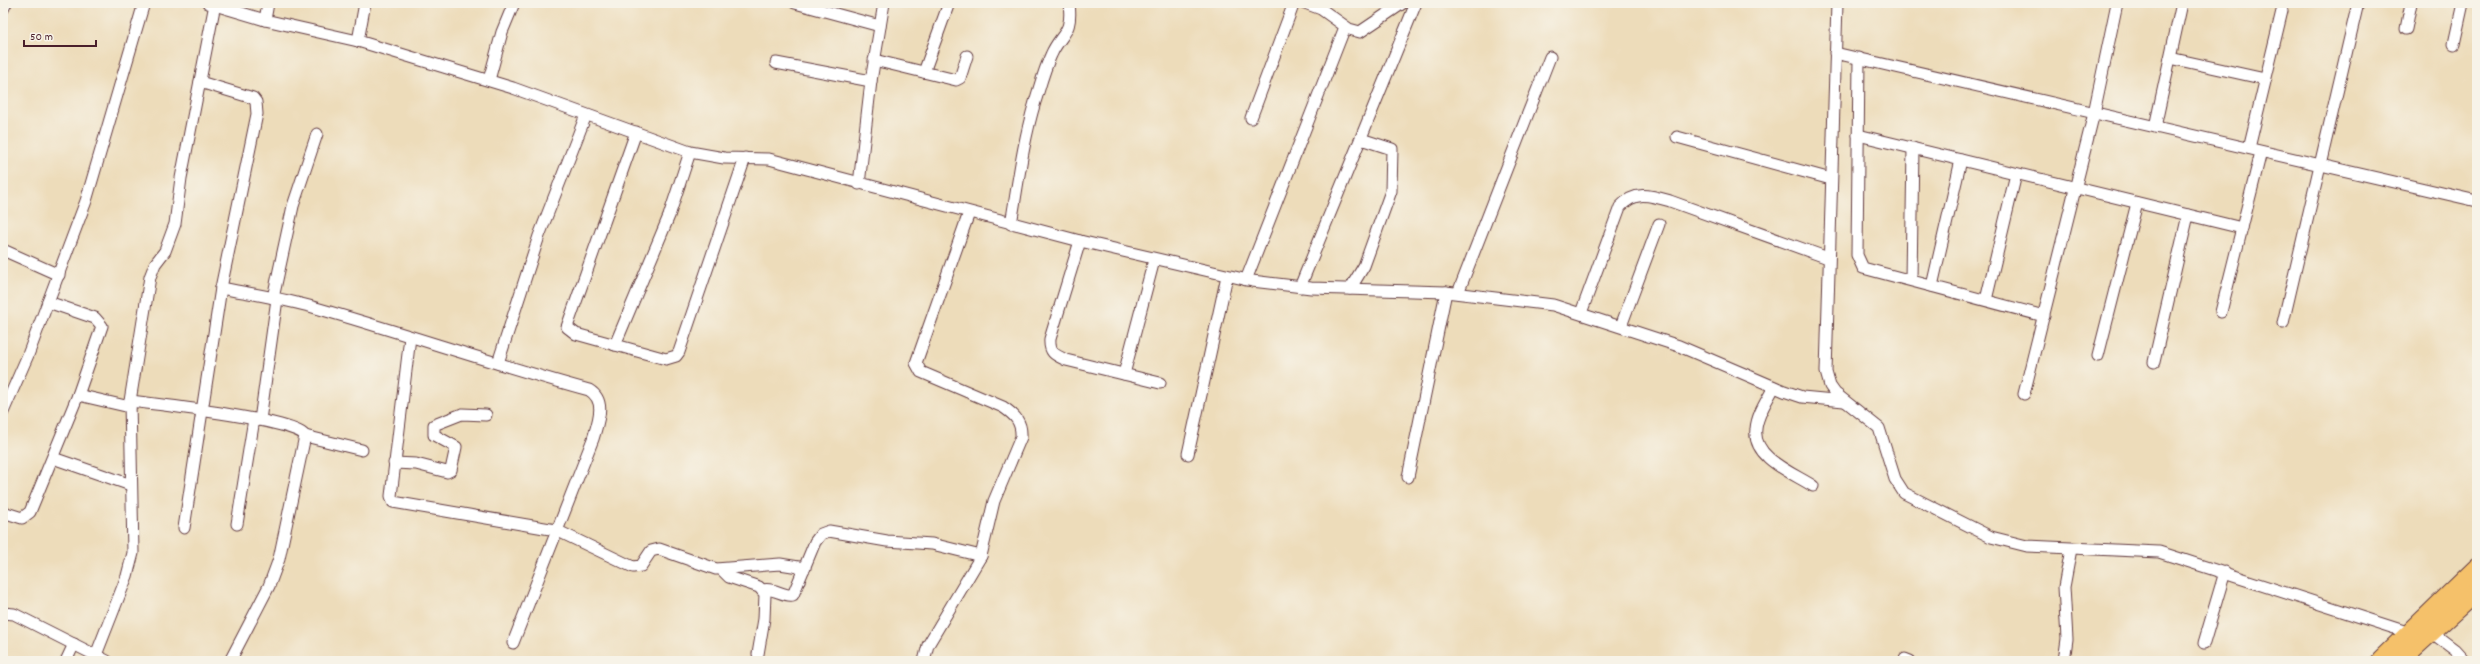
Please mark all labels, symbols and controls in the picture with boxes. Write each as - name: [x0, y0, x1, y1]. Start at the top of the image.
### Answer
- scale bar: [24, 22, 96, 48]
- text: 50 m: [30, 29, 53, 46]

